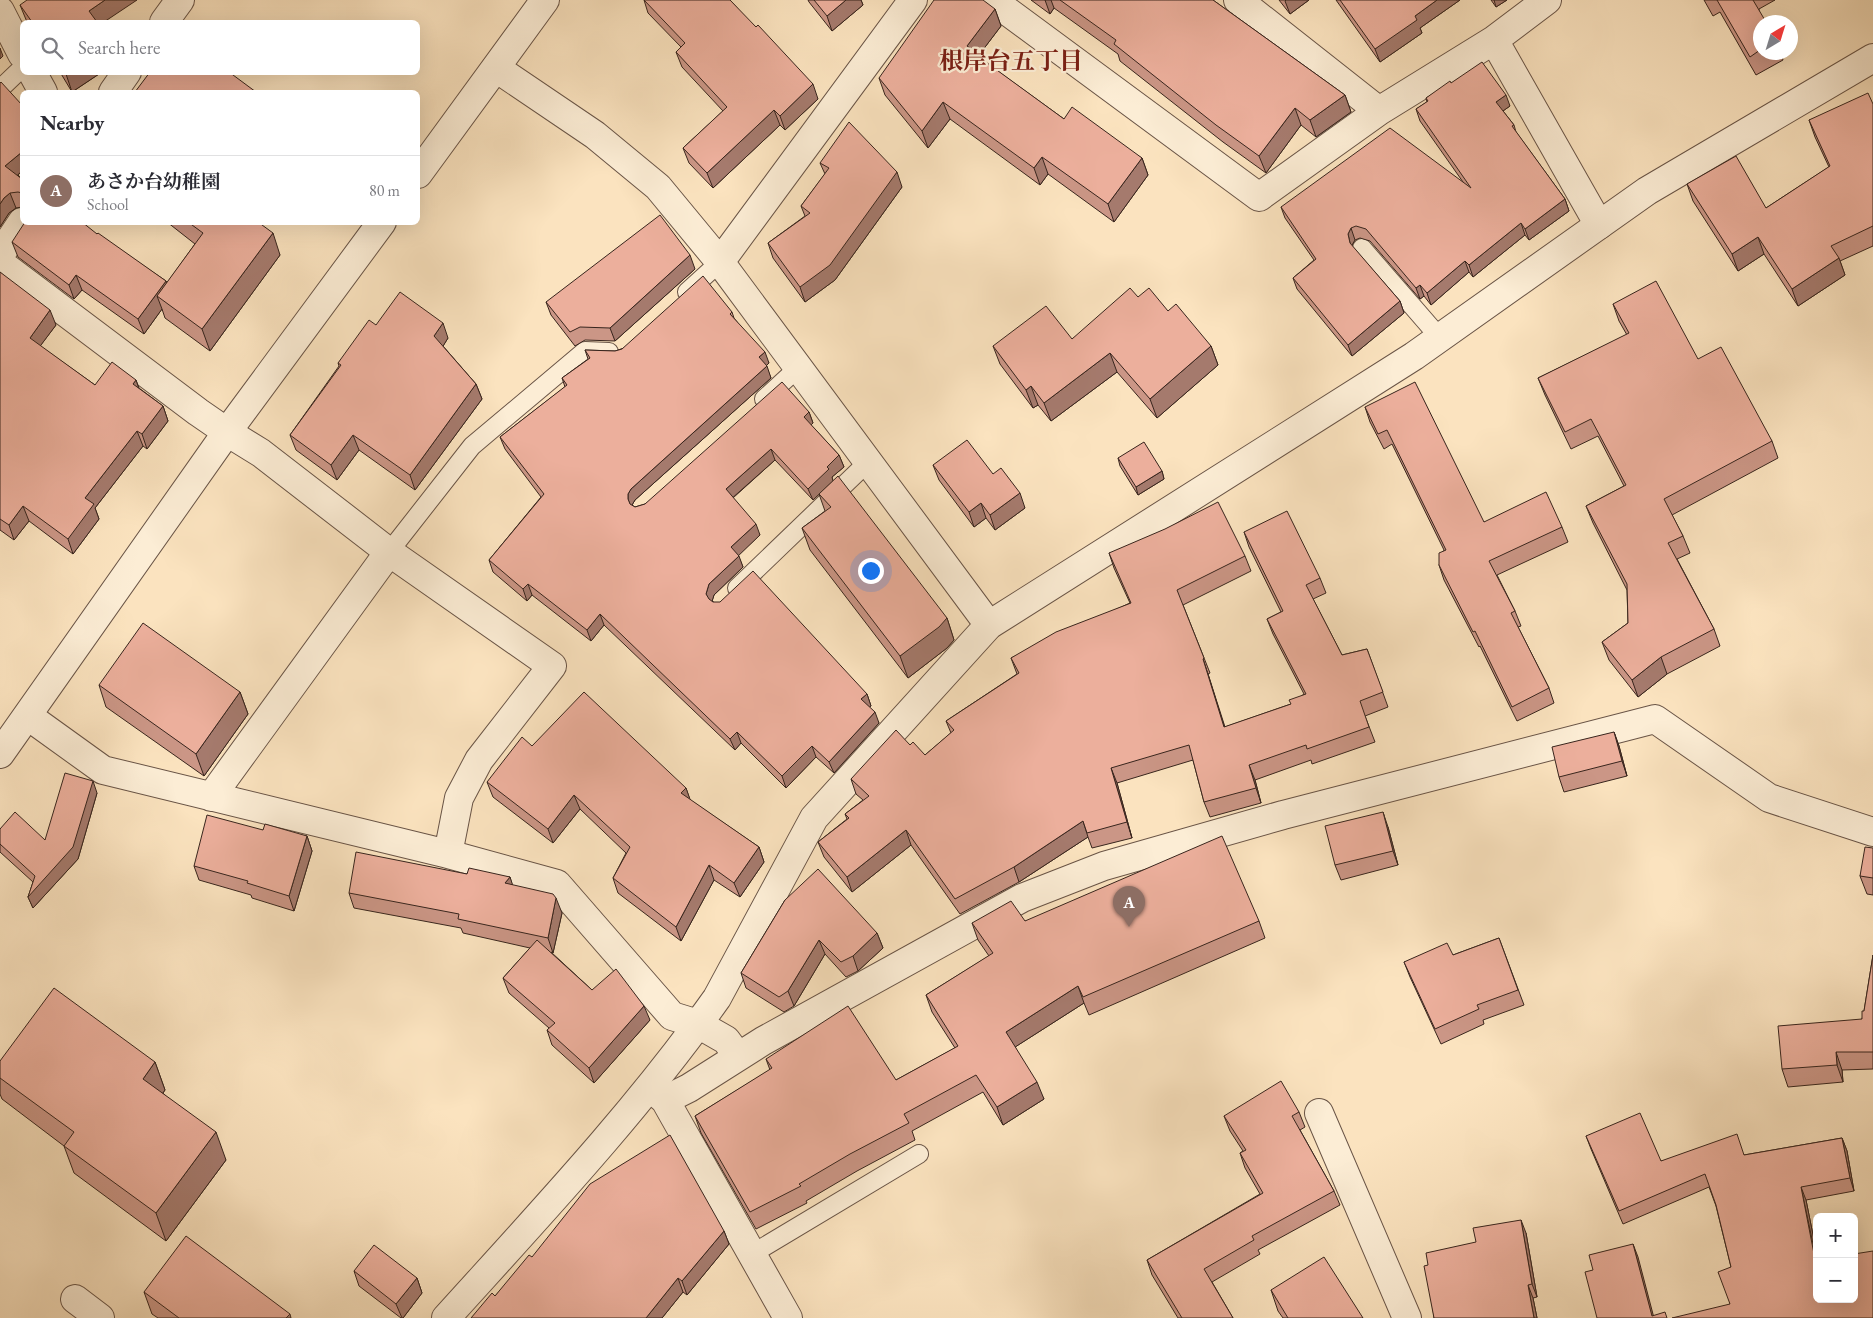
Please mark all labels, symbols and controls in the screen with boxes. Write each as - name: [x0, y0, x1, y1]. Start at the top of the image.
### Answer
- north arrow: [1753, 15, 1798, 60]
- search box: [20, 20, 420, 75]
- icon: search: [38, 34, 66, 62]
- text: Search here: [78, 35, 160, 60]
- district label: 根岸台五丁目: [939, 45, 1083, 76]
- text: Nearby: [40, 109, 104, 136]
- text: あさか台幼稚園: [87, 169, 220, 194]
- text: A: [50, 180, 62, 201]
- text: 80 m: [369, 180, 400, 201]
- text: School: [87, 194, 129, 215]
- your location: [858, 558, 884, 584]
- pin: A: [1113, 886, 1145, 927]
- map controls: [1813, 1213, 1858, 1303]
- button: +: [1813, 1213, 1858, 1258]
- button: −: [1813, 1258, 1858, 1303]

